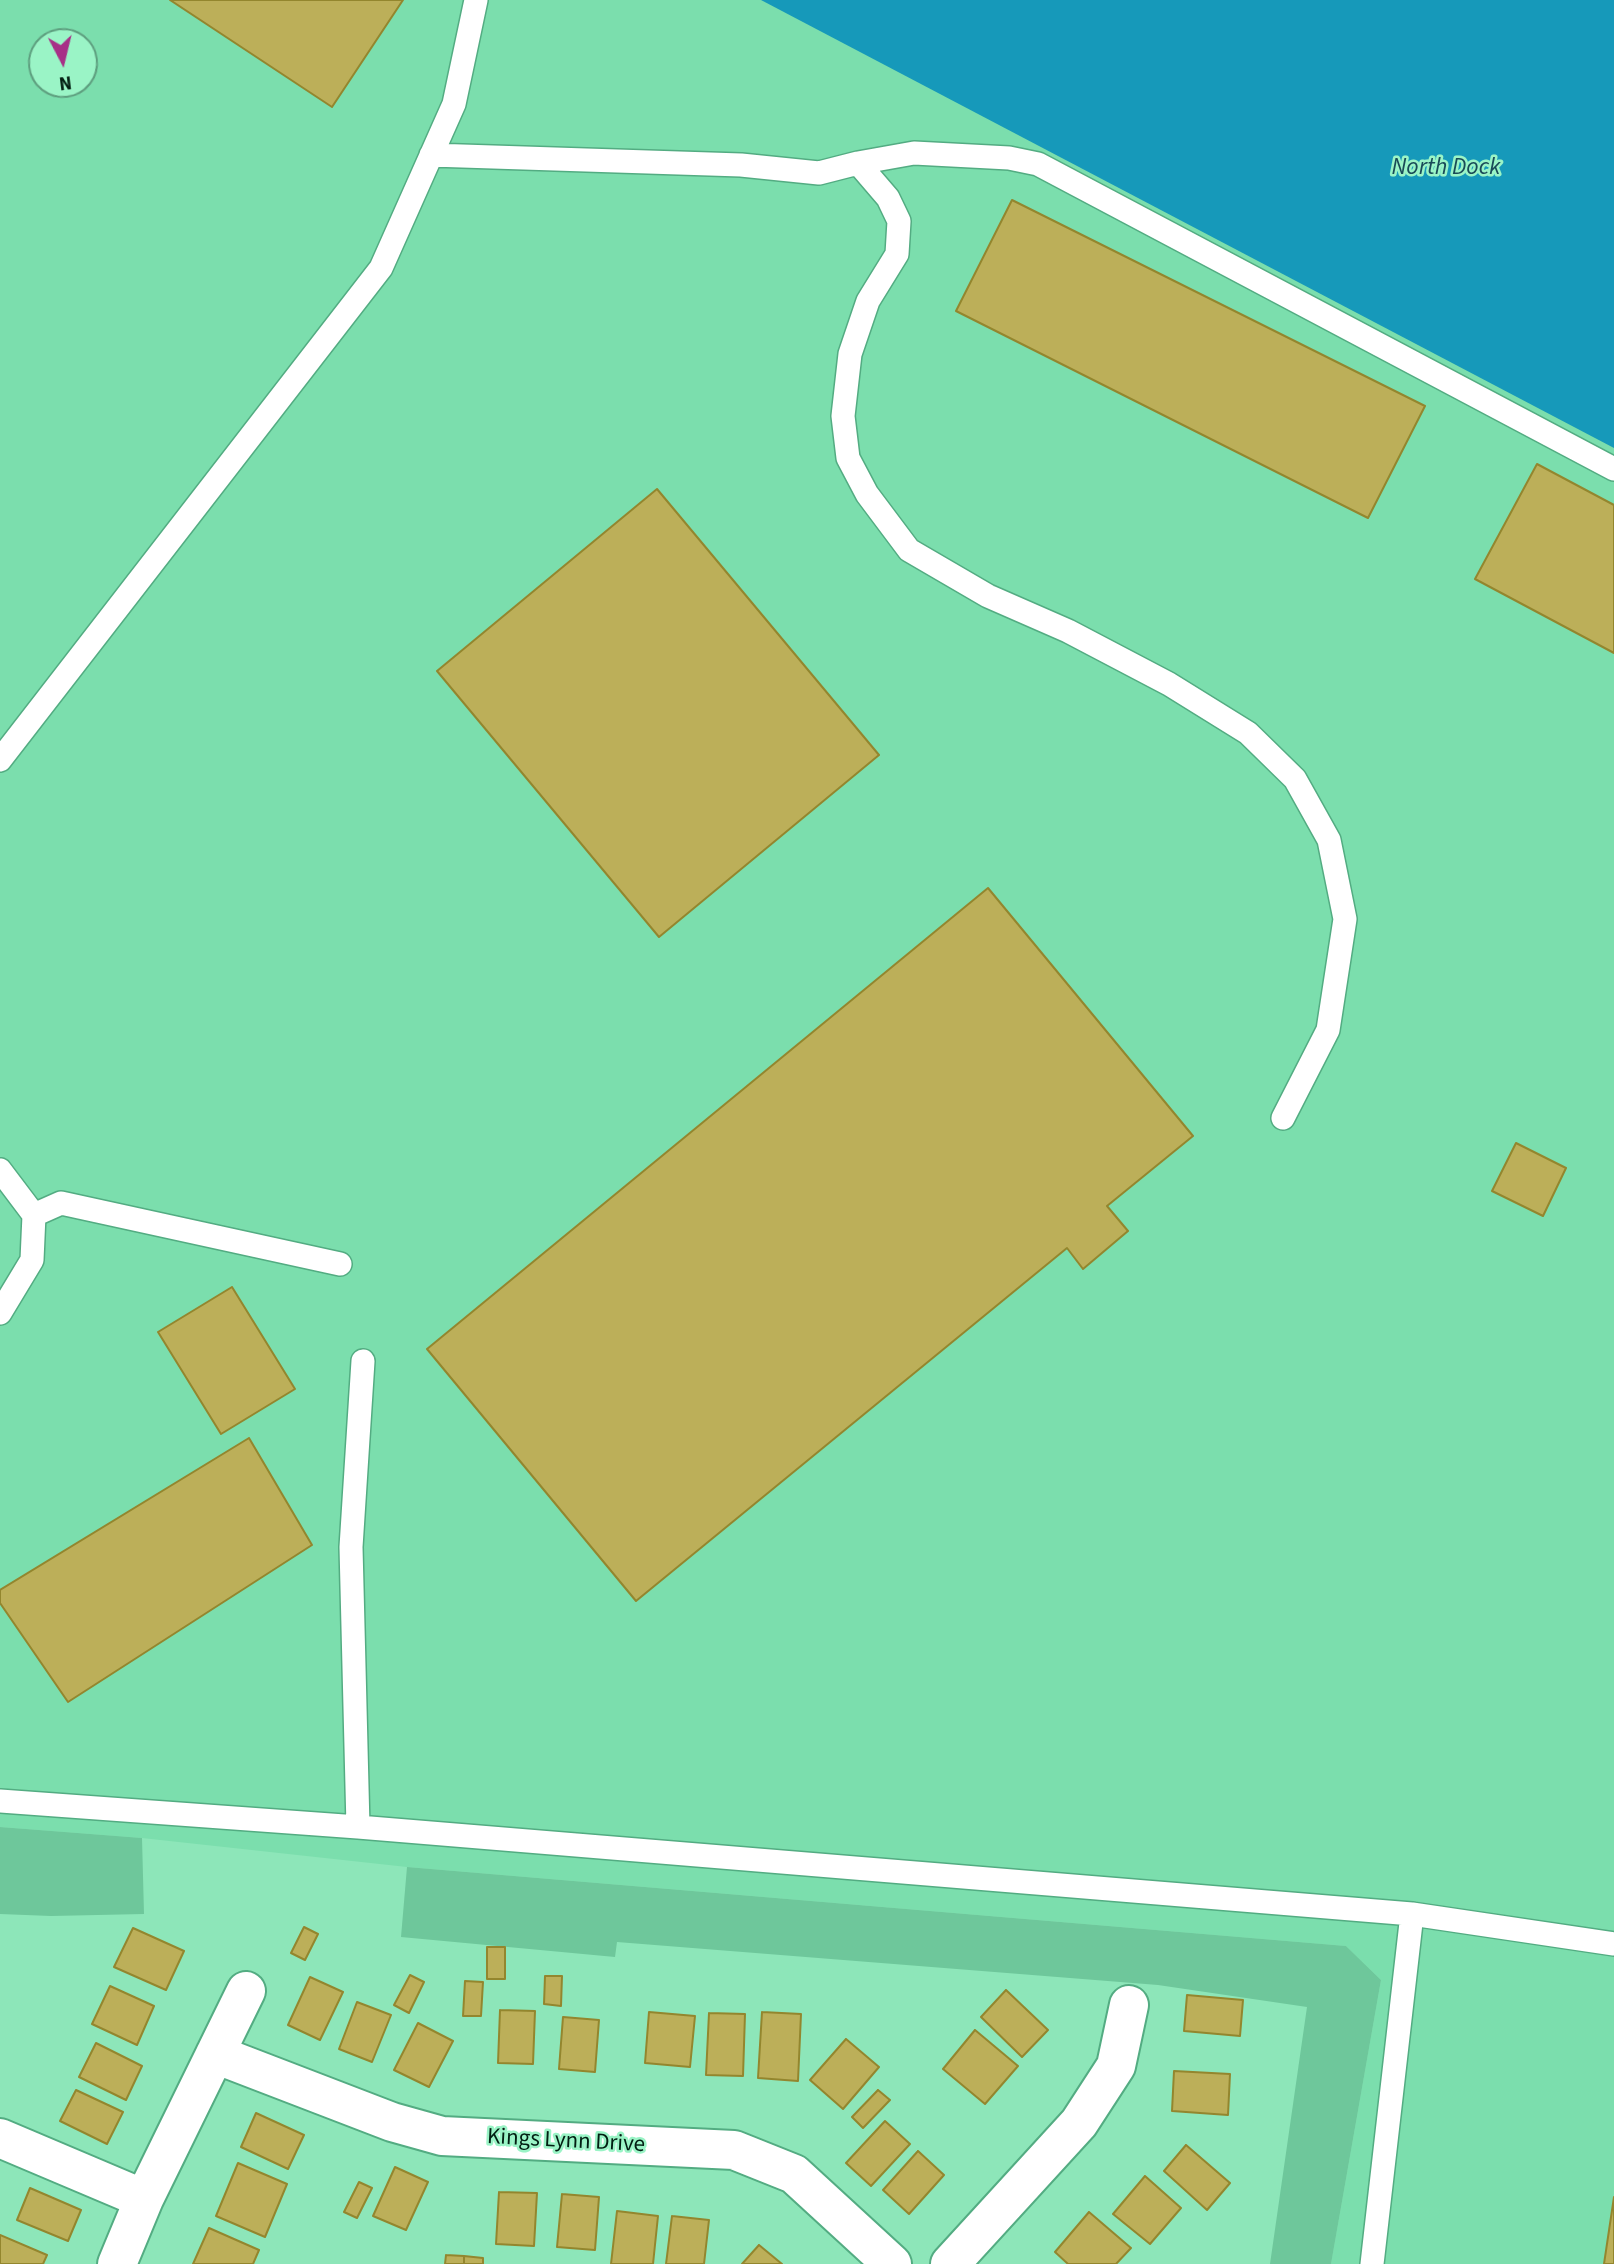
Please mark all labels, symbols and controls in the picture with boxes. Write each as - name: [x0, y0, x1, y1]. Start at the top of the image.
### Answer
- north arrow: [28, 28, 98, 98]
- text: N: [57, 68, 73, 97]
- water label: North Dock: [1392, 155, 1500, 183]
- street label: Kings Lynn Drive: [486, 2124, 646, 2160]

